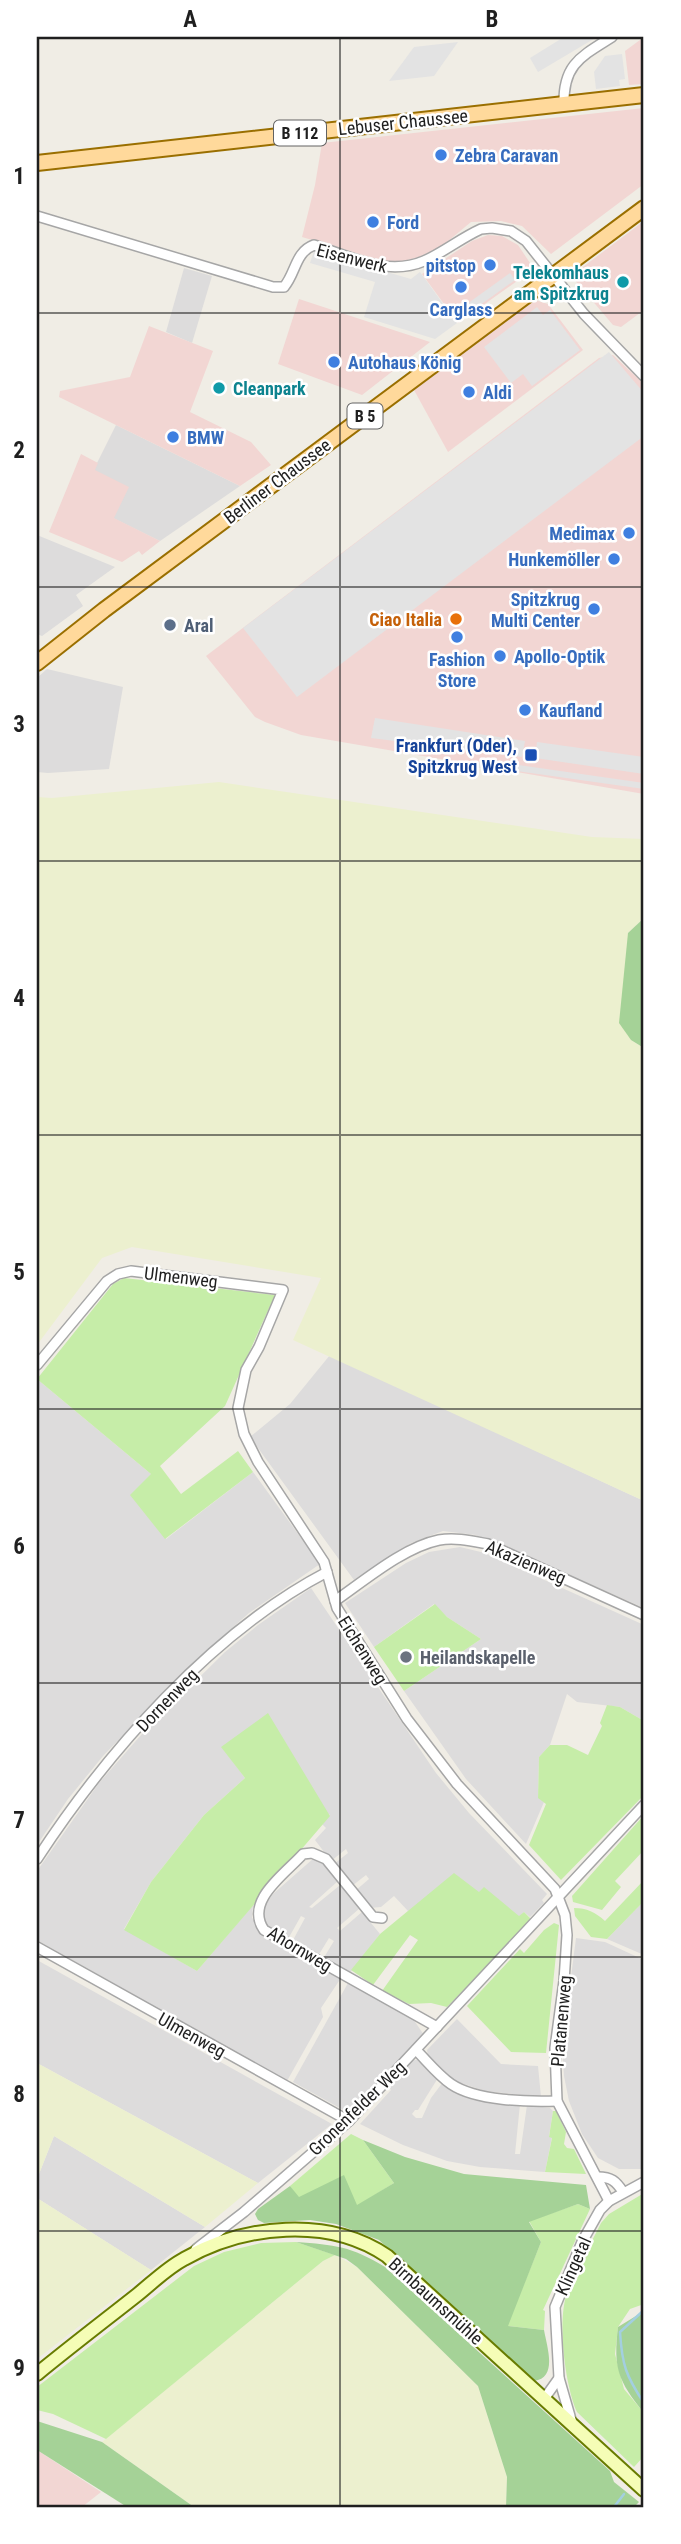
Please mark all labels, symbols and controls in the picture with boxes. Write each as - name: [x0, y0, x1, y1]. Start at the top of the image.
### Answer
- text: A: [183, 6, 197, 33]
- text: B: [486, 6, 498, 33]
- street label: Lebuser Chaussee: [337, 105, 469, 139]
- road number: B 112: [274, 120, 326, 146]
- place label: Zebra Caravan: [455, 145, 558, 166]
- marker: Zebra Caravan: [433, 147, 449, 163]
- text: 1: [13, 163, 25, 190]
- place label: Ford: [387, 212, 419, 233]
- marker: Ford: [365, 214, 381, 230]
- street label: Eisenwerk: [314, 239, 390, 277]
- place label: pitstop: [426, 255, 476, 276]
- marker: pitstop: [482, 257, 498, 273]
- place label: Telekomhaus am Spitzkrug: [513, 262, 609, 304]
- marker: Telekomhaus am Spitzkrug: [615, 274, 631, 290]
- marker: Carglass: [453, 279, 469, 295]
- place label: Carglass: [430, 299, 492, 320]
- place label: Autohaus König: [348, 352, 461, 373]
- marker: Autohaus König: [326, 354, 342, 370]
- place label: Cleanpark: [233, 378, 306, 399]
- marker: Cleanpark: [211, 380, 227, 396]
- place label: Aldi: [483, 382, 512, 403]
- marker: Aldi: [461, 384, 477, 400]
- road number: B 5: [348, 404, 382, 428]
- place label: BMW: [187, 427, 225, 448]
- marker: BMW: [165, 429, 181, 445]
- street label: Berliner Chaussee: [219, 434, 335, 528]
- text: 2: [13, 437, 25, 464]
- place label: Medimax: [549, 523, 615, 544]
- marker: Medimax: [621, 525, 637, 541]
- place label: Hunkemöller: [508, 549, 600, 570]
- marker: Hunkemöller: [606, 551, 622, 567]
- place label: Spitzkrug Multi Center: [491, 589, 580, 631]
- marker: Spitzkrug Multi Center: [586, 601, 602, 617]
- place label: Ciao Italia: [369, 609, 442, 630]
- marker: Ciao Italia: [448, 611, 464, 627]
- place label: Aral: [184, 615, 213, 636]
- marker: Aral: [162, 617, 178, 633]
- marker: Fashion Store: [449, 629, 465, 645]
- place label: Apollo-Optik: [514, 646, 606, 667]
- marker: Apollo-Optik: [492, 648, 508, 664]
- place label: Fashion Store: [429, 649, 485, 691]
- place label: Kaufland: [539, 700, 602, 721]
- marker: Kaufland: [517, 702, 533, 718]
- text: 3: [13, 711, 25, 738]
- place label: Frankfurt (Oder), Spitzkrug West: [396, 735, 517, 777]
- marker: Frankfurt (Oder), Spitzkrug West: [523, 747, 539, 763]
- text: 4: [13, 985, 25, 1012]
- text: 5: [13, 1259, 25, 1286]
- street label: Ulmenweg: [143, 1262, 219, 1292]
- text: 6: [13, 1533, 25, 1560]
- street label: Akazienweg: [483, 1536, 569, 1588]
- street label: Eichenweg: [334, 1612, 392, 1688]
- place label: Heilandskapelle: [420, 1647, 536, 1668]
- marker: Heilandskapelle: [398, 1649, 414, 1665]
- street label: Dornenweg: [132, 1664, 202, 1736]
- text: 7: [13, 1807, 25, 1834]
- street label: Ahornweg: [264, 1922, 336, 1976]
- street label: Platanenweg: [547, 1974, 575, 2068]
- street label: Ulmenweg: [155, 2008, 229, 2062]
- street label: Gronenfelder Weg: [304, 2056, 410, 2160]
- text: 8: [13, 2081, 25, 2108]
- street label: Klingetal: [551, 2233, 595, 2299]
- street label: Birnbaumsmühle: [385, 2253, 487, 2349]
- text: 9: [13, 2355, 25, 2382]

